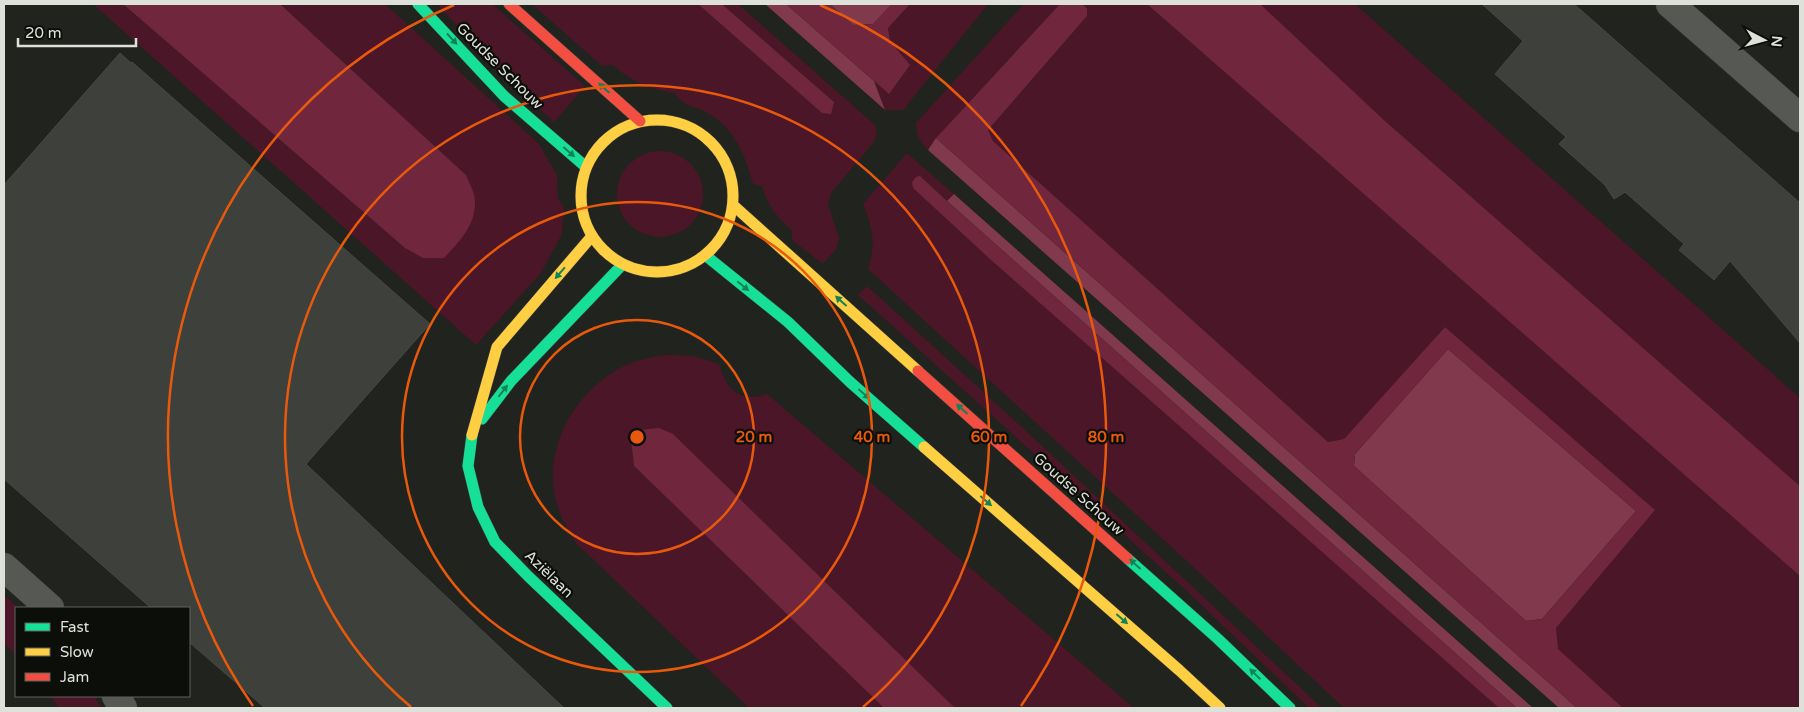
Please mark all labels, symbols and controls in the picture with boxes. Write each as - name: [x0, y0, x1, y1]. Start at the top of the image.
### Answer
- scale bar: [18, 15, 135, 47]
- north arrow: [1739, 15, 1789, 65]
- street label: Goudse Schouw: [453, 19, 547, 113]
- text: 20 m: [25, 24, 62, 42]
- one-way arrow: [446, 33, 458, 45]
- text: N: [1767, 35, 1785, 48]
- one-way arrow: [598, 83, 610, 94]
- one-way arrow: [562, 146, 575, 157]
- one-way arrow: [555, 267, 566, 280]
- one-way arrow: [736, 280, 749, 291]
- one-way arrow: [835, 295, 847, 307]
- one-way arrow: [498, 385, 509, 398]
- one-way arrow: [858, 388, 870, 399]
- one-way arrow: [956, 403, 968, 415]
- centre of rings: [628, 428, 646, 446]
- text: 20 m: [736, 428, 772, 446]
- text: 40 m: [854, 428, 890, 446]
- text: 60 m: [971, 428, 1007, 446]
- text: 80 m: [1088, 428, 1124, 446]
- street label: Goudse Schouw: [1030, 449, 1128, 539]
- one-way arrow: [980, 495, 992, 507]
- street label: Aziëlaan: [521, 546, 577, 602]
- one-way arrow: [1128, 559, 1141, 570]
- legend: [15, 607, 190, 697]
- one-way arrow: [1115, 614, 1128, 625]
- text: Fast: [60, 618, 90, 636]
- text: Slow: [60, 643, 94, 661]
- text: Jam: [60, 668, 89, 686]
- one-way arrow: [1249, 668, 1261, 680]

